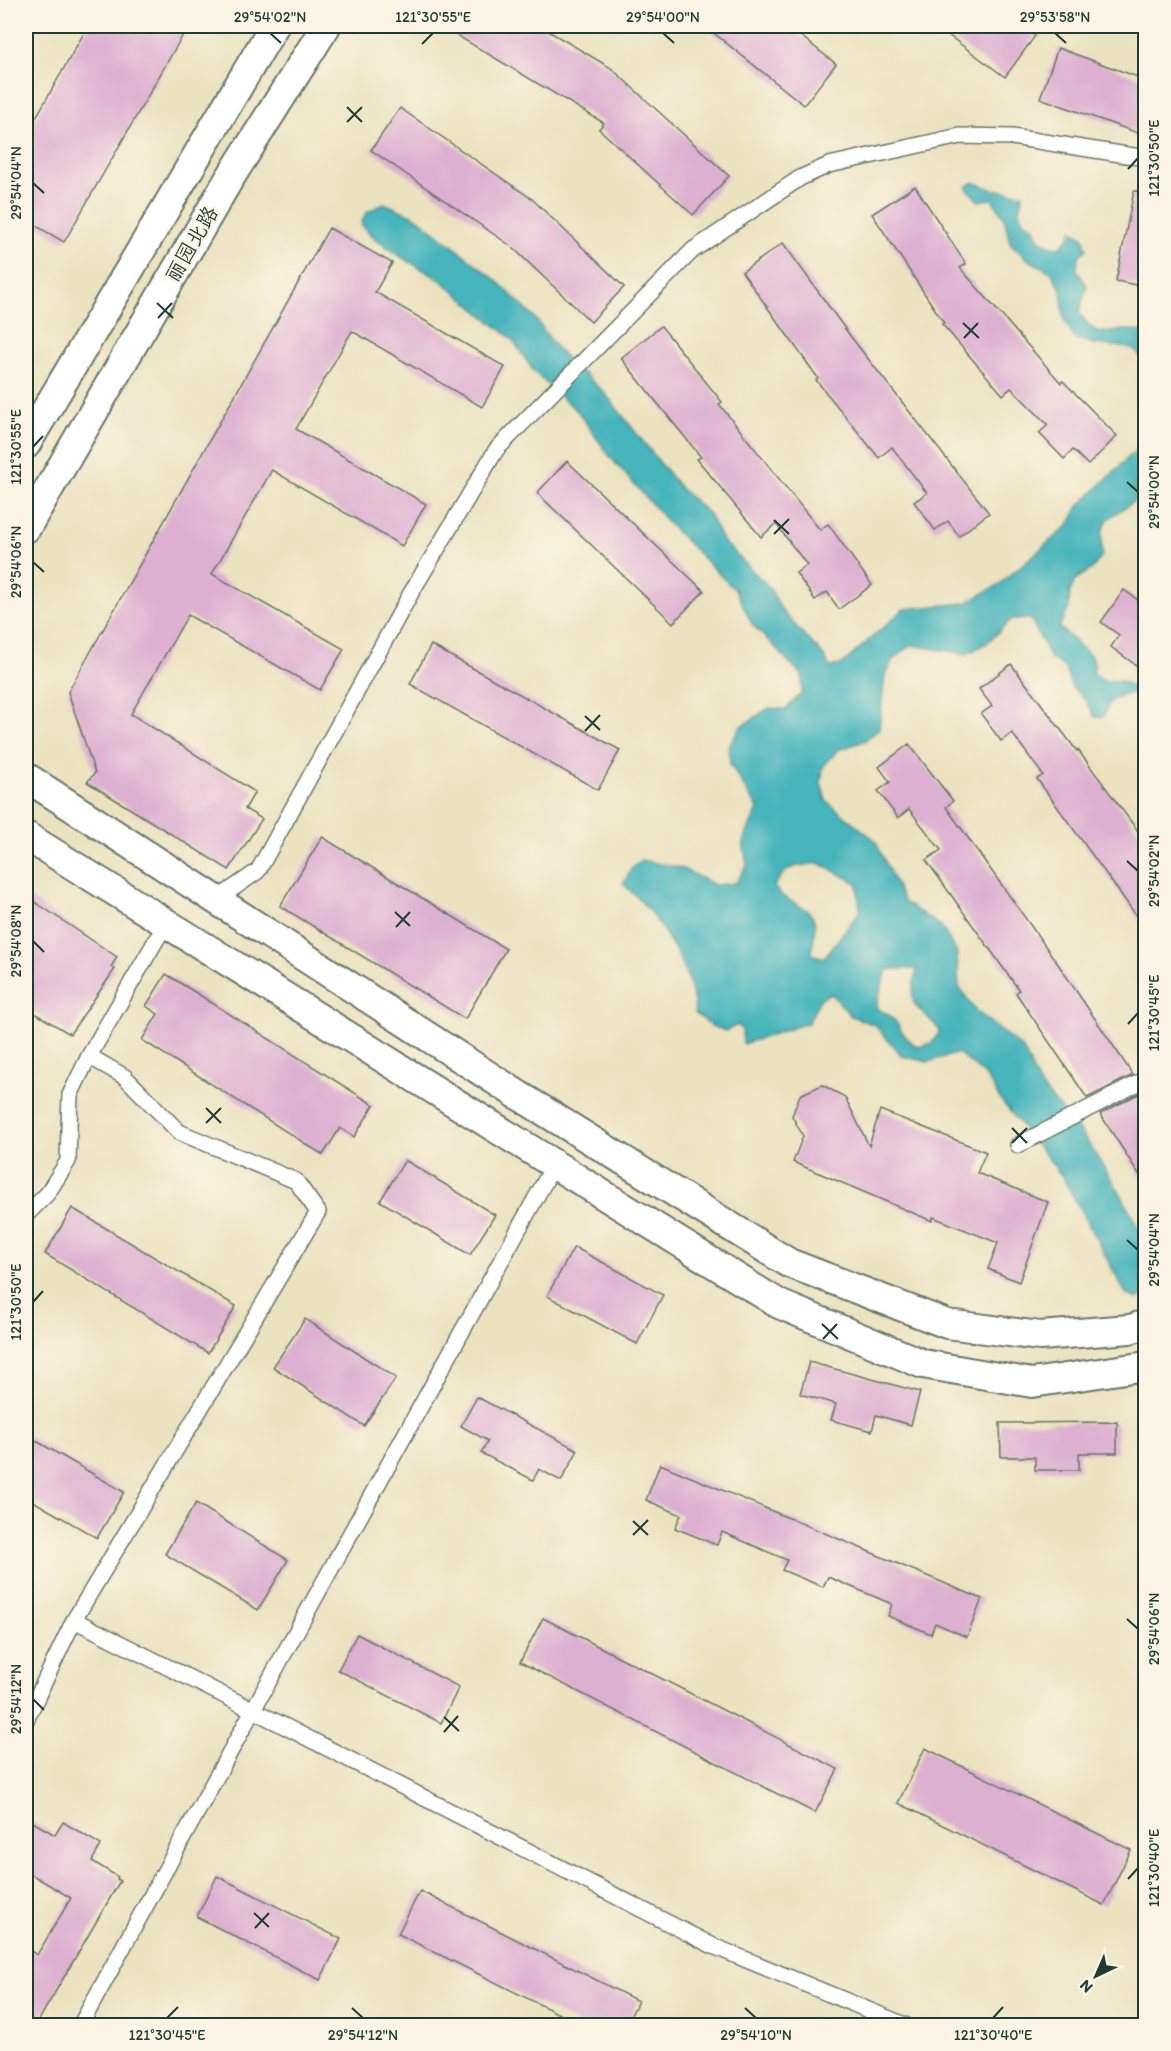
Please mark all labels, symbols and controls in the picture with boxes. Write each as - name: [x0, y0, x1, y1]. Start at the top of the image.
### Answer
- text: 29°54'02"N: [234, 8, 306, 26]
- text: 121°30'55"E: [395, 8, 471, 26]
- text: 29°54'00"N: [626, 8, 700, 26]
- text: 29°53'58"N: [1020, 8, 1090, 26]
- text: 121°30'50"E: [1145, 119, 1163, 197]
- text: 29°54'04"N: [7, 146, 25, 220]
- street label: 丽园北路: [159, 201, 223, 287]
- text: 121°30'55"E: [7, 409, 25, 485]
- text: 29°54'00"N: [1145, 455, 1163, 529]
- text: 29°54'06"N: [7, 526, 25, 598]
- text: 29°54'02"N: [1145, 835, 1163, 907]
- text: 29°54'08"N: [7, 905, 25, 977]
- text: 121°30'45"E: [1145, 974, 1163, 1052]
- text: 29°54'04"N: [1145, 1213, 1163, 1287]
- text: 121°30'50"E: [7, 1263, 25, 1341]
- text: 29°54'06"N: [1145, 1593, 1163, 1665]
- text: 29°54'12"N: [7, 1664, 25, 1734]
- text: 121°30'40"E: [1145, 1829, 1163, 1907]
- north arrow: [1066, 1946, 1126, 2006]
- text: N: [1075, 1976, 1096, 1997]
- text: 121°30'45"E: [128, 2026, 206, 2044]
- text: 29°54'12"N: [328, 2026, 398, 2044]
- text: 29°54'10"N: [720, 2026, 792, 2044]
- text: 121°30'40"E: [954, 2026, 1032, 2044]

